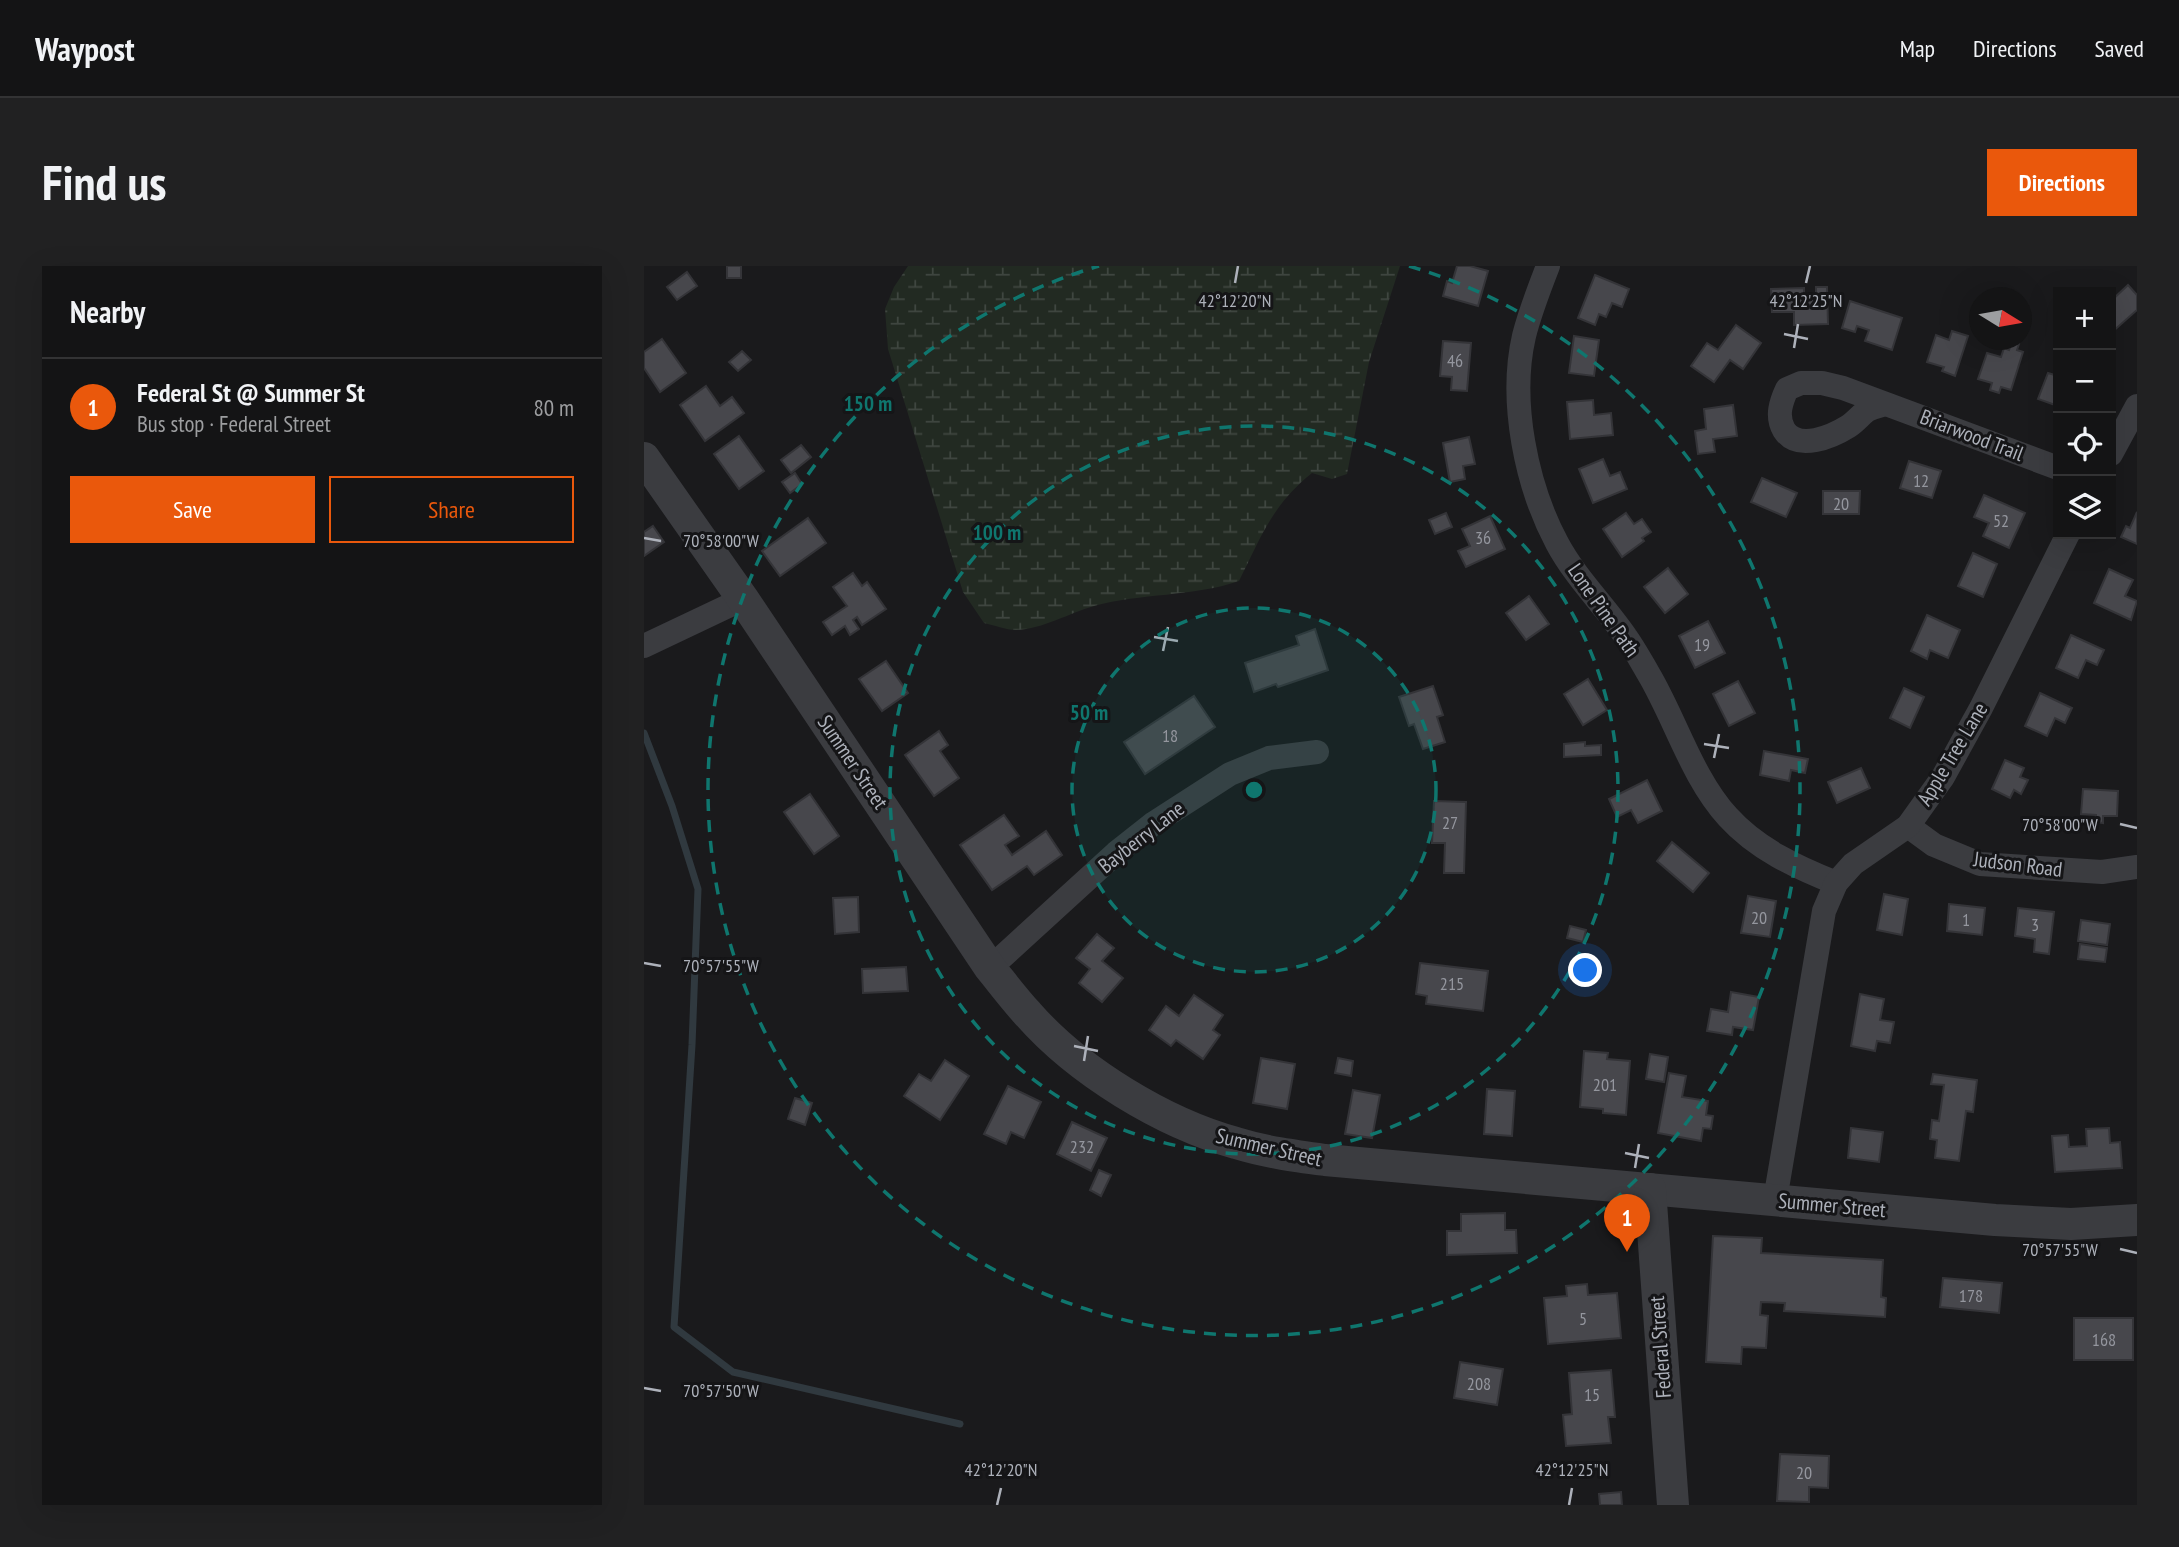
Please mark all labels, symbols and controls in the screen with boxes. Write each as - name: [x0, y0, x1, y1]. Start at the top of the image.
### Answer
- text: Waypost: [35, 27, 135, 70]
- text: Map: [1900, 33, 1935, 64]
- text: Directions: [1973, 33, 2057, 64]
- text: Saved: [2095, 33, 2144, 64]
- button: Directions: [1987, 149, 2137, 216]
- text: Find us: [42, 150, 166, 214]
- north arrow: [1969, 287, 2032, 350]
- map controls: [2053, 287, 2116, 539]
- button: +: [2053, 287, 2116, 350]
- text: 42°12'20"N: [1199, 289, 1271, 312]
- text: 42°12'25"N: [1770, 289, 1842, 312]
- text: Nearby: [70, 292, 145, 331]
- house number: 46: [1447, 349, 1463, 372]
- button: −: [2053, 350, 2116, 413]
- text: Federal St @ Summer St: [137, 376, 365, 409]
- text: 150 m: [844, 390, 892, 417]
- text: 1: [88, 393, 99, 422]
- text: 80 m: [533, 393, 574, 422]
- street label: Briarwood Trail: [1916, 403, 2028, 467]
- text: Bus stop · Federal Street: [137, 409, 331, 438]
- button: locate: [2053, 413, 2116, 476]
- house number: 12: [1913, 469, 1929, 492]
- button: Save: [70, 476, 315, 543]
- button: Share: [329, 476, 574, 543]
- button: layers: [2053, 476, 2116, 539]
- house number: 20: [1833, 492, 1849, 515]
- house number: 52: [1993, 509, 2009, 532]
- text: 100 m: [973, 519, 1021, 546]
- house number: 36: [1475, 526, 1491, 549]
- text: 70°58'00"W: [683, 529, 759, 552]
- street label: Lone Pine Path: [1562, 558, 1646, 662]
- house number: 19: [1694, 633, 1710, 656]
- street label: Apple Tree Lane: [1911, 698, 1993, 810]
- text: 50 m: [1070, 699, 1108, 726]
- street label: Summer Street: [812, 710, 894, 814]
- house number: 18: [1162, 724, 1178, 747]
- centre of rings: [1242, 778, 1266, 802]
- street label: Bayberry Lane: [1093, 795, 1189, 879]
- house number: 27: [1442, 811, 1458, 834]
- text: 70°58'00"W: [2022, 813, 2098, 836]
- street label: Judson Road: [1971, 845, 2064, 883]
- house number: 20: [1751, 906, 1767, 929]
- house number: 1: [1962, 908, 1970, 931]
- house number: 3: [2031, 913, 2039, 936]
- your location: [1568, 953, 1602, 987]
- text: 70°57'55"W: [683, 954, 759, 977]
- house number: 215: [1440, 972, 1464, 995]
- house number: 201: [1593, 1073, 1617, 1096]
- street label: Summer Street: [1213, 1122, 1325, 1172]
- house number: 232: [1070, 1135, 1094, 1158]
- street label: Summer Street: [1777, 1187, 1887, 1223]
- pin: 1: [1604, 1194, 1650, 1252]
- text: 70°57'55"W: [2022, 1238, 2098, 1261]
- house number: 178: [1959, 1284, 1983, 1307]
- street label: Federal Street: [1643, 1295, 1677, 1399]
- house number: 5: [1579, 1307, 1587, 1330]
- house number: 168: [2092, 1328, 2116, 1351]
- house number: 208: [1467, 1372, 1491, 1395]
- text: 70°57'50"W: [683, 1379, 759, 1402]
- house number: 15: [1584, 1383, 1600, 1406]
- text: 42°12'20"N: [965, 1458, 1037, 1481]
- text: 42°12'25"N: [1536, 1458, 1608, 1481]
- house number: 20: [1796, 1461, 1812, 1484]

